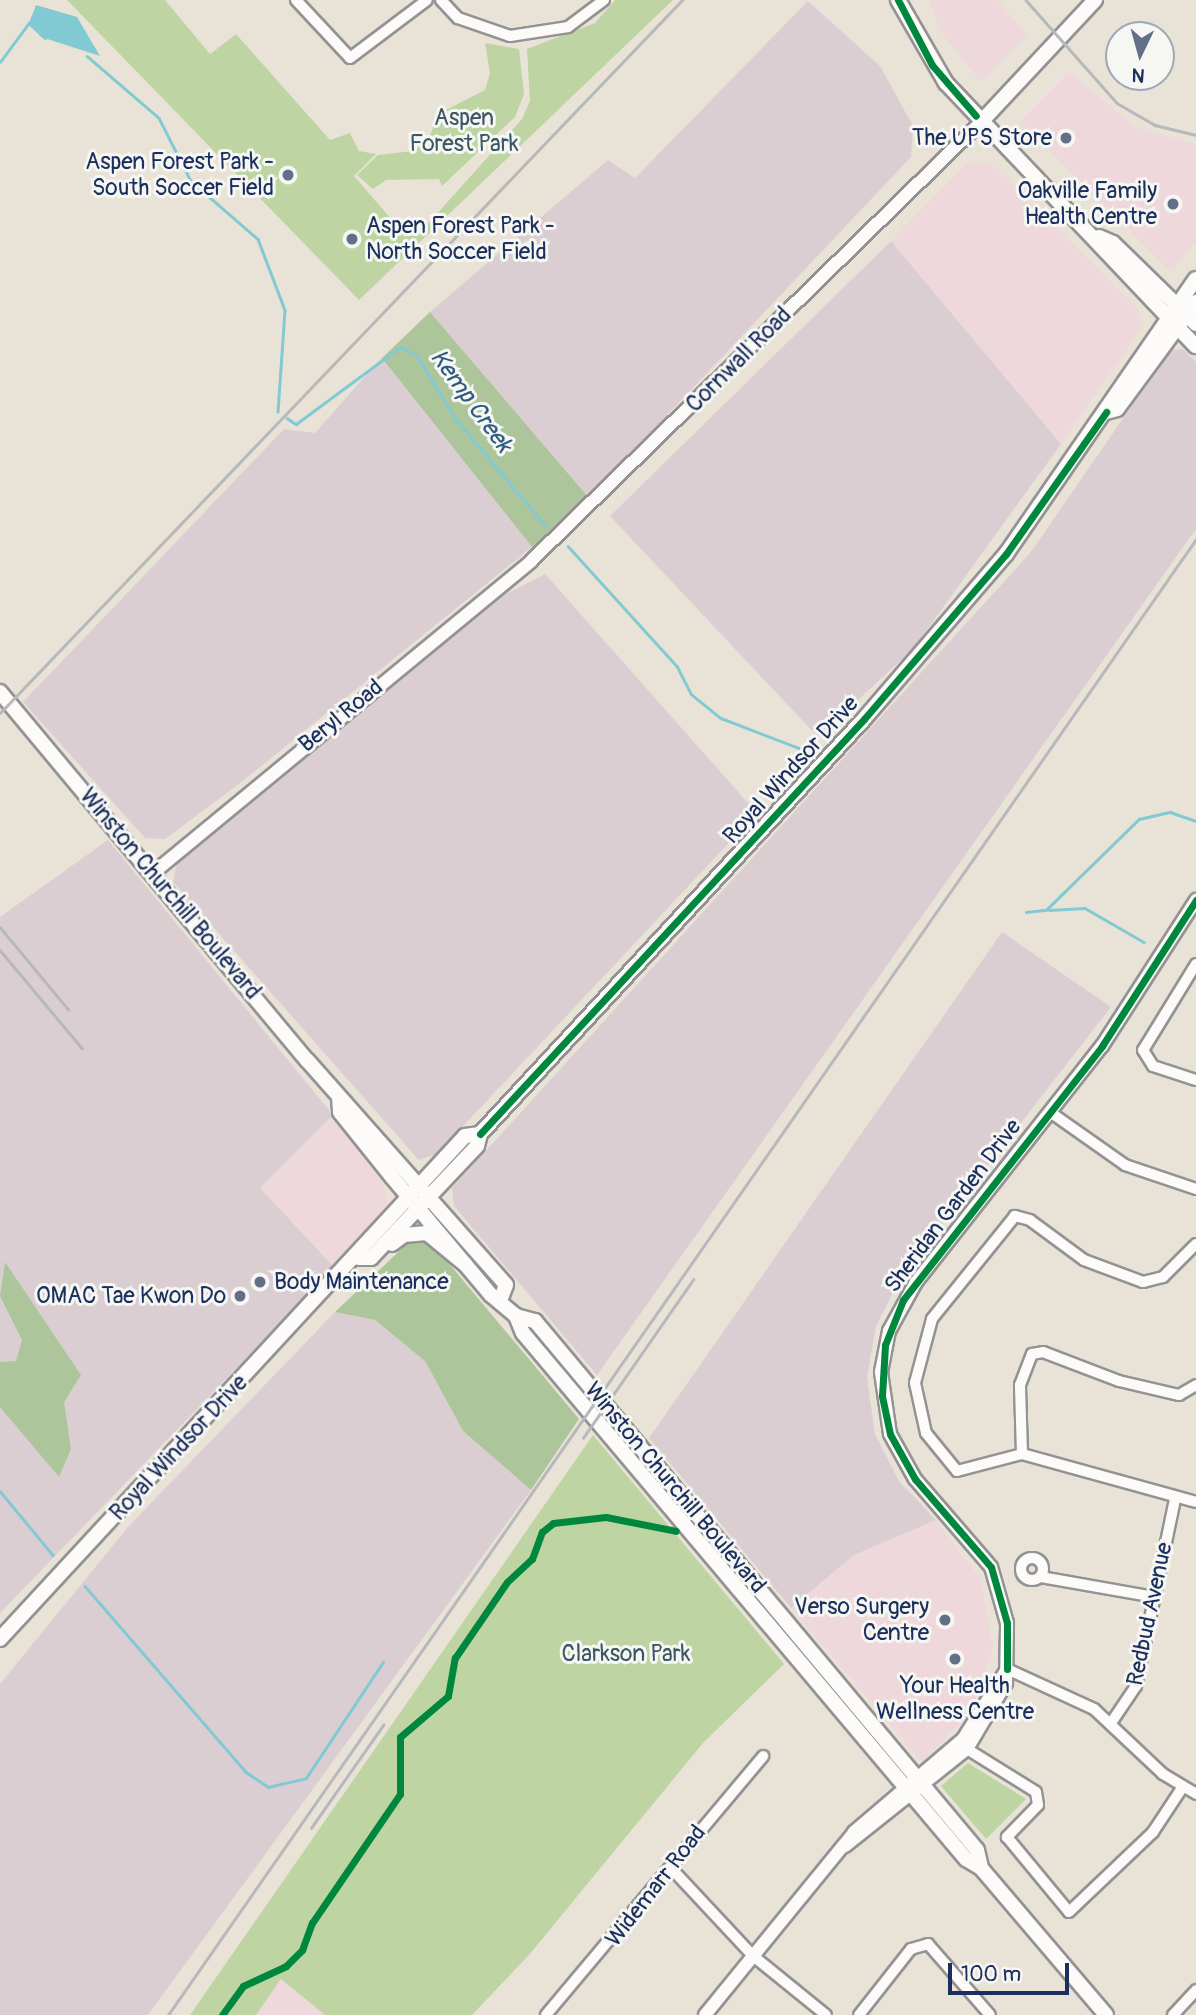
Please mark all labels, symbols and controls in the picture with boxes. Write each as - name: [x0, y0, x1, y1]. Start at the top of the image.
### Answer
- north arrow: [1105, 21, 1175, 91]
- text: N: [1131, 62, 1146, 87]
- park label: Aspen Forest Park: [410, 104, 518, 158]
- place label: The UPS Store: [912, 124, 1052, 152]
- marker: The UPS Store: [1058, 130, 1074, 146]
- place label: Aspen Forest Park - South Soccer Field: [85, 148, 274, 202]
- marker: Aspen Forest Park - South Soccer Field: [280, 167, 296, 183]
- place label: Oakville Family Health Centre: [1017, 177, 1157, 231]
- marker: Oakville Family Health Centre: [1163, 194, 1183, 214]
- place label: Aspen Forest Park - North Soccer Field: [366, 212, 555, 266]
- marker: Aspen Forest Park - North Soccer Field: [344, 231, 360, 247]
- street label: Cornwall Road: [681, 302, 797, 418]
- water label: Kemp Creek: [424, 344, 518, 458]
- street label: Beryl Road: [293, 674, 389, 758]
- street label: Royal Windsor Drive: [717, 690, 865, 850]
- street label: Winston Churchill Boulevard: [74, 783, 266, 1005]
- street label: Sheridan Garden Drive: [879, 1114, 1027, 1298]
- place label: Body Maintenance: [274, 1268, 449, 1296]
- marker: Body Maintenance: [252, 1274, 268, 1290]
- place label: OMAC Tae Kwon Do: [36, 1282, 226, 1310]
- marker: OMAC Tae Kwon Do: [232, 1288, 248, 1304]
- street label: Royal Windsor Drive: [104, 1369, 254, 1527]
- street label: Winston Churchill Boulevard: [579, 1377, 771, 1599]
- street label: Redbud Avenue: [1121, 1540, 1179, 1688]
- place label: Verso Surgery Centre: [794, 1593, 929, 1647]
- marker: Verso Surgery Centre: [935, 1610, 955, 1630]
- park label: Clarkson Park: [562, 1640, 690, 1668]
- marker: Your Health Wellness Centre: [945, 1649, 965, 1669]
- place label: Your Health Wellness Centre: [876, 1672, 1034, 1726]
- street label: Widemarr Road: [600, 1820, 712, 1952]
- scale bar: [951, 1948, 1072, 1992]
- text: 100 m: [961, 1961, 1021, 1988]

